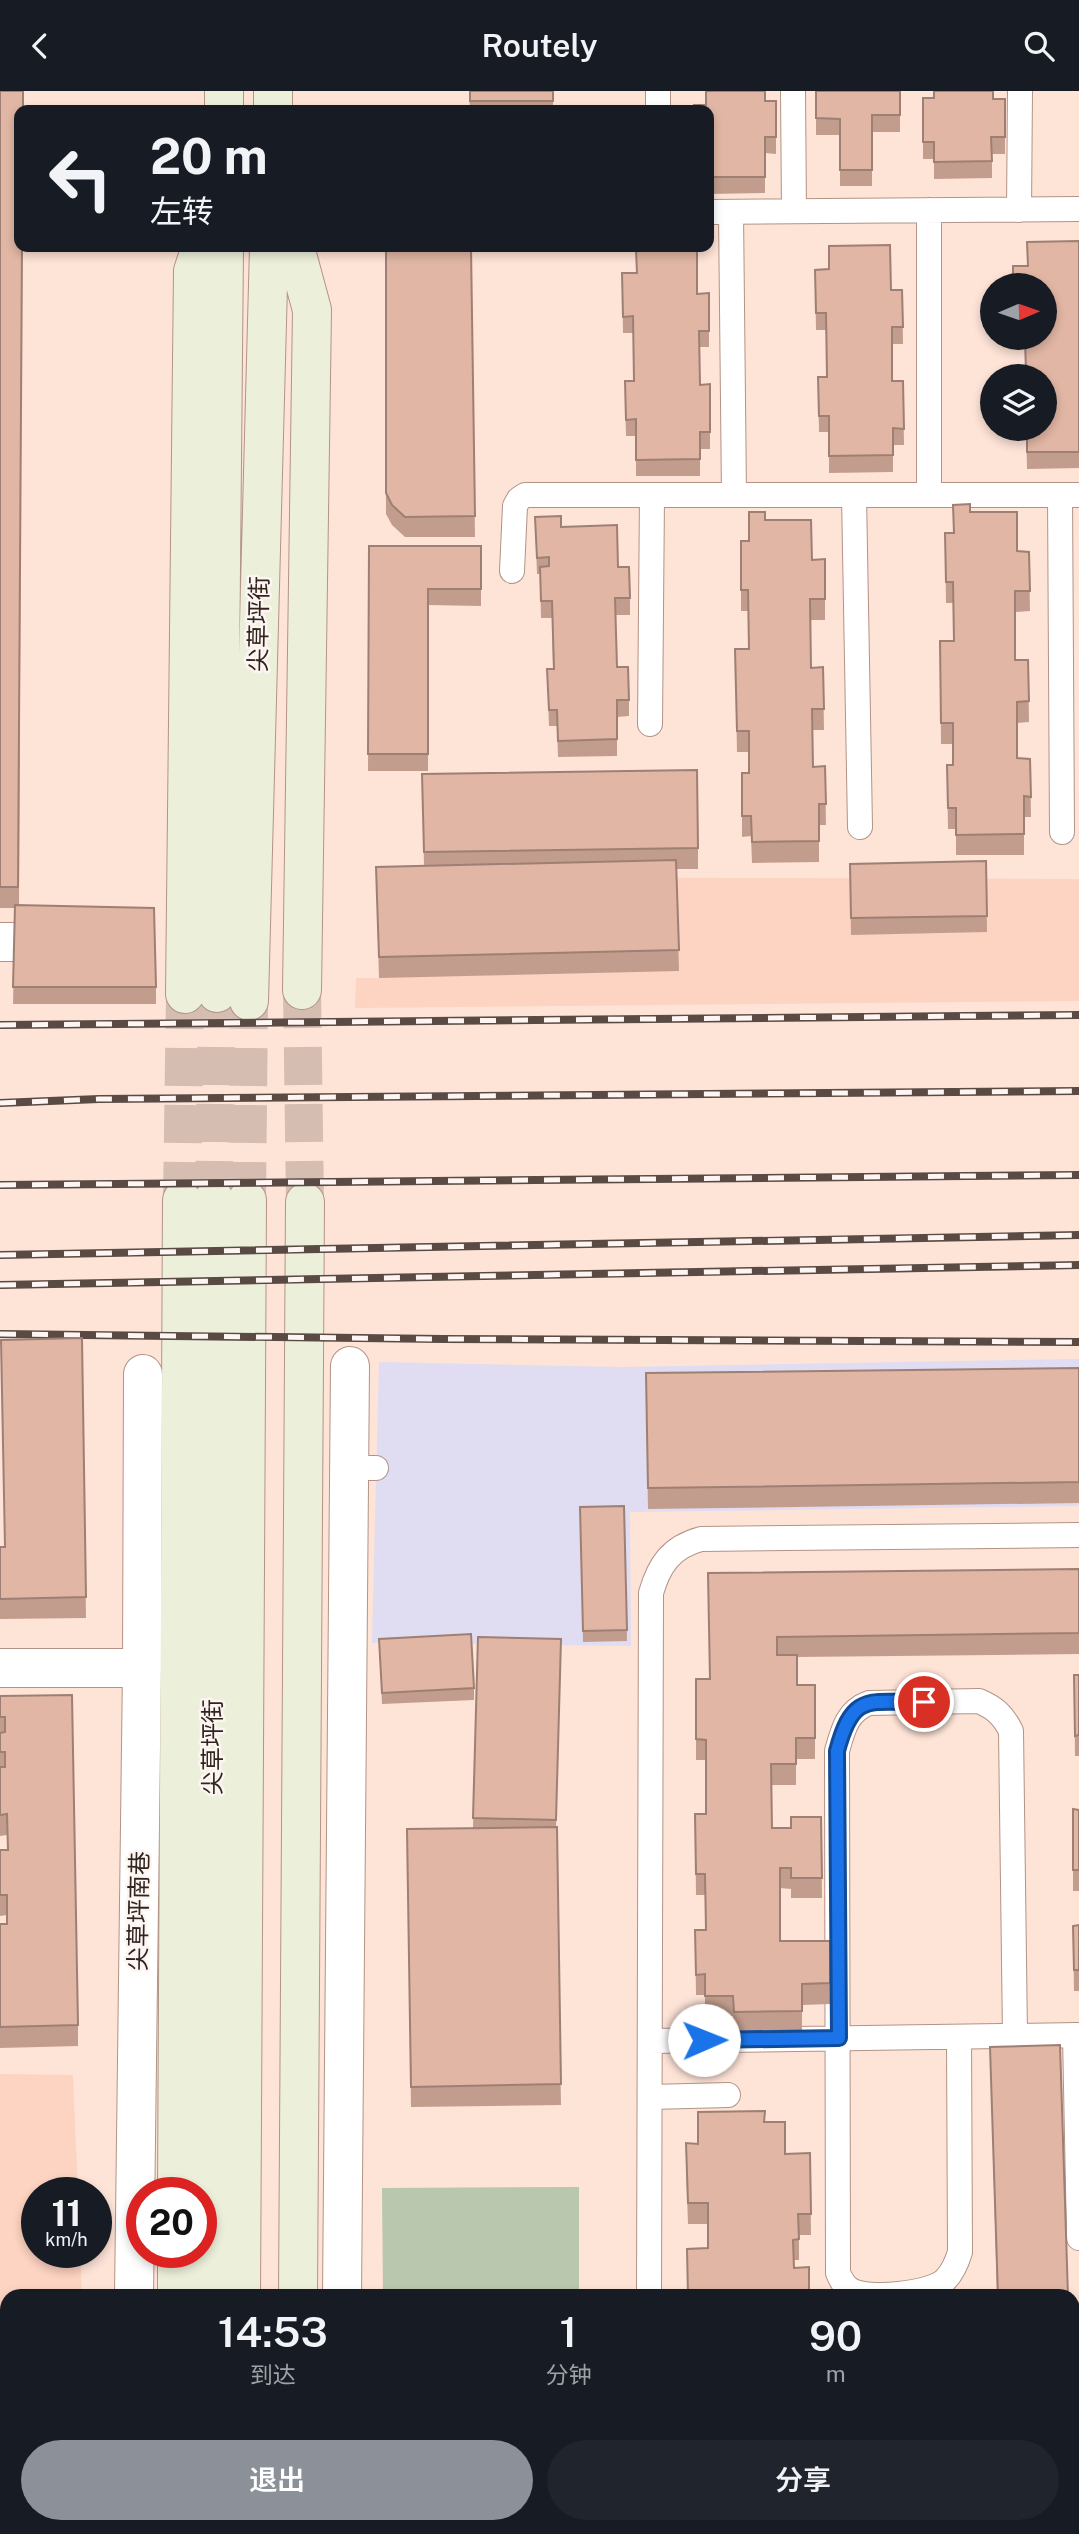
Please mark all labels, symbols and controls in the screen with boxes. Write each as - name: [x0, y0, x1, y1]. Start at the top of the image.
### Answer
- icon: back: [21, 27, 59, 65]
- text: Routely: [481, 27, 598, 64]
- icon: search: [1020, 27, 1058, 65]
- text: 20 m: [150, 127, 268, 185]
- icon: left: [35, 133, 126, 224]
- text: 左转: [150, 193, 214, 230]
- north arrow: [980, 273, 1057, 350]
- map controls: [980, 273, 1057, 441]
- button: layers: [980, 364, 1057, 441]
- street label: 尖草坪街: [243, 576, 273, 672]
- pin: [894, 1672, 954, 1732]
- icon: arrive: [905, 1683, 943, 1721]
- street label: 尖草坪街: [198, 1699, 226, 1795]
- street label: 尖草坪南巷: [123, 1851, 153, 1971]
- position arrow: [667, 2003, 741, 2077]
- speed limit sign: 20: [126, 2177, 217, 2268]
- text: 11: [52, 2193, 81, 2234]
- text: km/h: [45, 2229, 88, 2250]
- text: 14:53: [218, 2307, 328, 2356]
- text: 1: [560, 2307, 577, 2356]
- text: 90: [809, 2311, 862, 2360]
- text: m: [826, 2360, 846, 2387]
- text: 到达: [250, 2361, 296, 2388]
- text: 分钟: [545, 2361, 591, 2388]
- button: 退出: [21, 2440, 533, 2520]
- button: 分享: [547, 2440, 1059, 2520]

